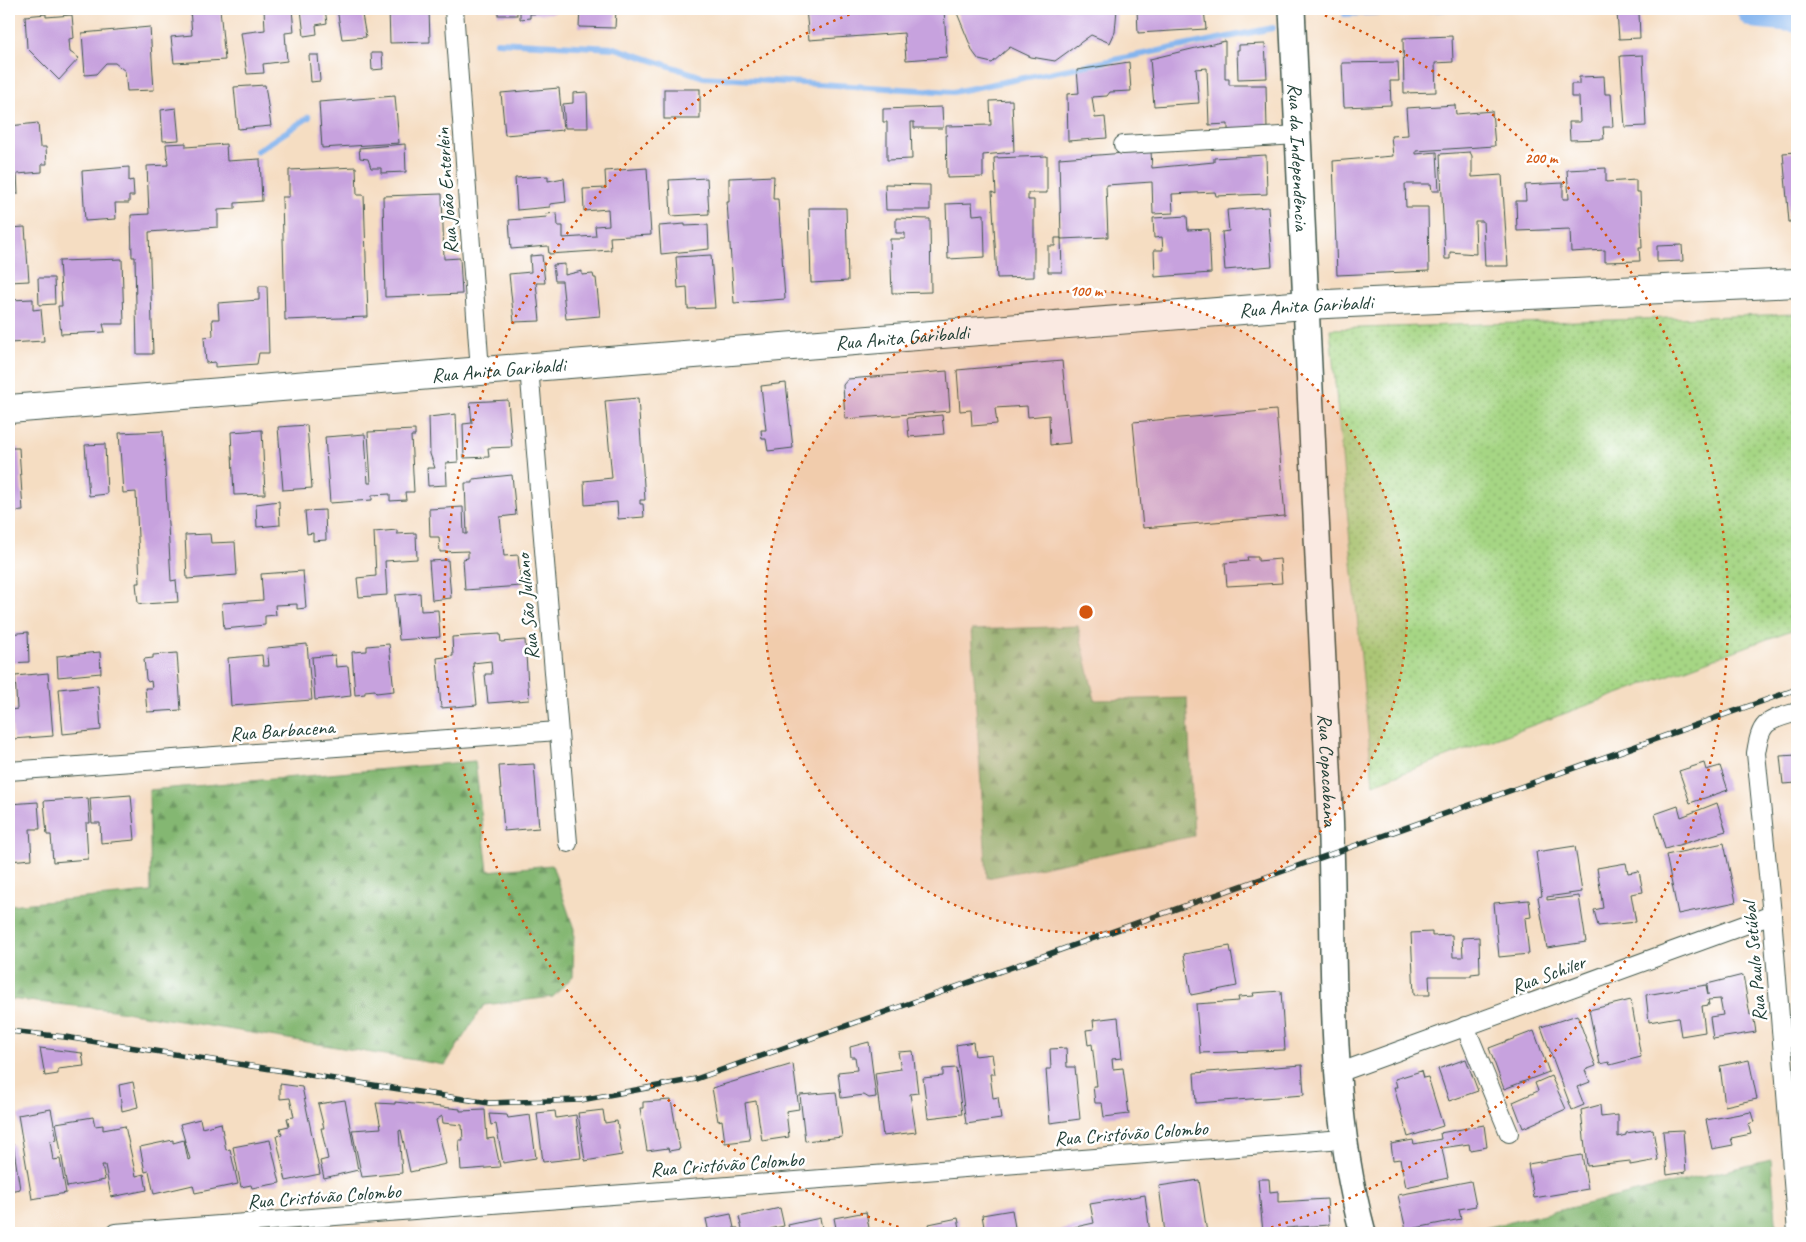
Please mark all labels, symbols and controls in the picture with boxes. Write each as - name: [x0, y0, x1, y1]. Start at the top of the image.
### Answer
- street label: Rua da Independência: [1282, 82, 1314, 233]
- street label: Rua João Enterlein: [430, 126, 463, 255]
- text: 200 m: [1525, 149, 1559, 168]
- text: 100 m: [1070, 282, 1104, 301]
- street label: Rua Anita Garibaldi: [1238, 290, 1376, 323]
- street label: Rua Anita Garibaldi: [834, 320, 972, 356]
- street label: Rua Anita Garibaldi: [431, 352, 569, 388]
- street label: Rua São Juliano: [510, 551, 545, 661]
- centre of rings: [1077, 603, 1095, 621]
- street label: Rua Copacabana: [1312, 713, 1343, 828]
- street label: Rua Barbacena: [229, 714, 337, 747]
- street label: Rua Paulo Setúbal: [1736, 897, 1772, 1023]
- street label: Rua Schiler: [1508, 949, 1590, 999]
- street label: Rua Cristóvão Colombo: [1054, 1116, 1209, 1151]
- street label: Rua Cristóvão Colombo: [650, 1147, 805, 1182]
- street label: Rua Cristóvão Colombo: [247, 1179, 402, 1214]

